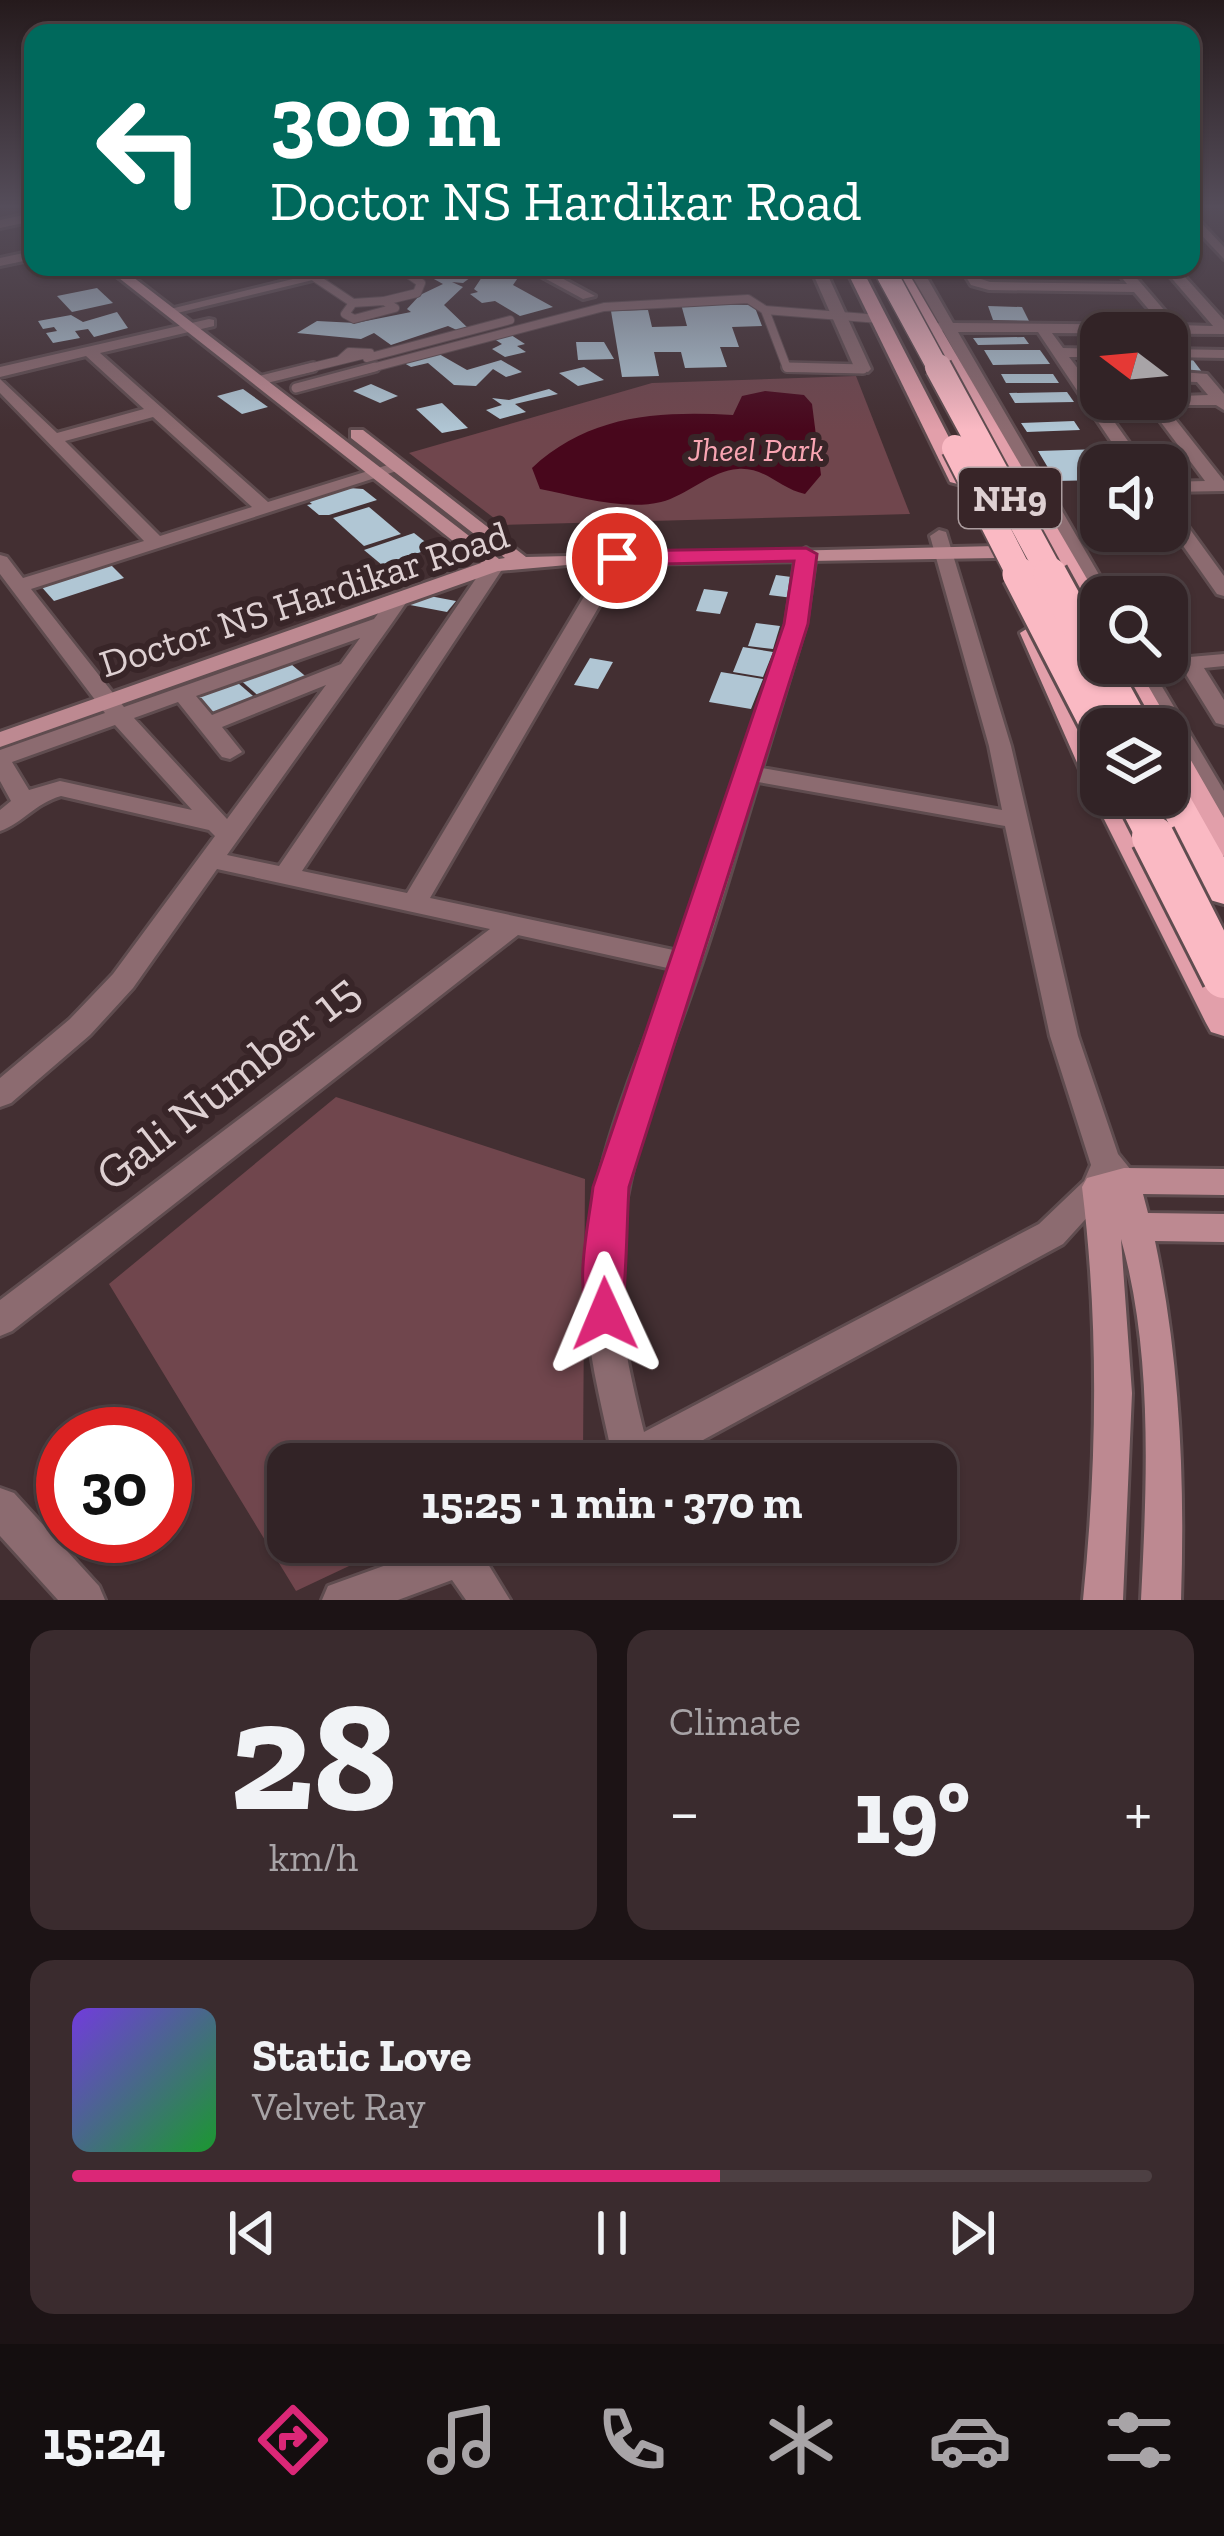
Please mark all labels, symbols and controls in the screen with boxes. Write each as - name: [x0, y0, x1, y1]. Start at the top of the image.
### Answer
- text: 300 m: [270, 67, 501, 168]
- icon: left: [72, 72, 228, 228]
- text: Doctor NS Hardikar Road: [270, 169, 862, 234]
- north arrow: [1080, 312, 1188, 420]
- map controls: [1080, 312, 1188, 816]
- park label: Jheel Park: [687, 430, 824, 469]
- button: sound: [1080, 444, 1188, 552]
- road number: NH9: [959, 468, 1061, 528]
- pin: [566, 507, 668, 609]
- street label: Doctor NS Hardikar Road: [94, 511, 514, 687]
- icon: arrive: [584, 525, 650, 591]
- button: search: [1080, 576, 1188, 684]
- button: layers: [1080, 708, 1188, 816]
- street label: Gali Number 15: [84, 962, 370, 1202]
- position arrow: [542, 1251, 668, 1377]
- speed limit sign: 30: [36, 1407, 192, 1563]
- text: 15:25 · 1 min · 370 m: [421, 1476, 803, 1530]
- text: 28: [230, 1662, 397, 1849]
- text: Climate: [669, 1698, 801, 1745]
- text: 19°: [854, 1758, 970, 1866]
- text: −: [669, 1773, 700, 1852]
- text: +: [1124, 1773, 1152, 1852]
- text: km/h: [269, 1834, 358, 1881]
- text: Static Love: [252, 2029, 471, 2083]
- text: Velvet Ray: [252, 2083, 426, 2130]
- icon: previous: [219, 2200, 285, 2266]
- icon: pause: [579, 2200, 645, 2266]
- icon: next: [939, 2200, 1005, 2266]
- icon: directions: [251, 2398, 335, 2482]
- icon: music: [420, 2398, 504, 2482]
- icon: phone: [590, 2398, 674, 2482]
- icon: climate: [759, 2398, 843, 2482]
- icon: car: [928, 2398, 1012, 2482]
- icon: filters: [1097, 2398, 1181, 2482]
- text: 15:24: [43, 2408, 166, 2473]

